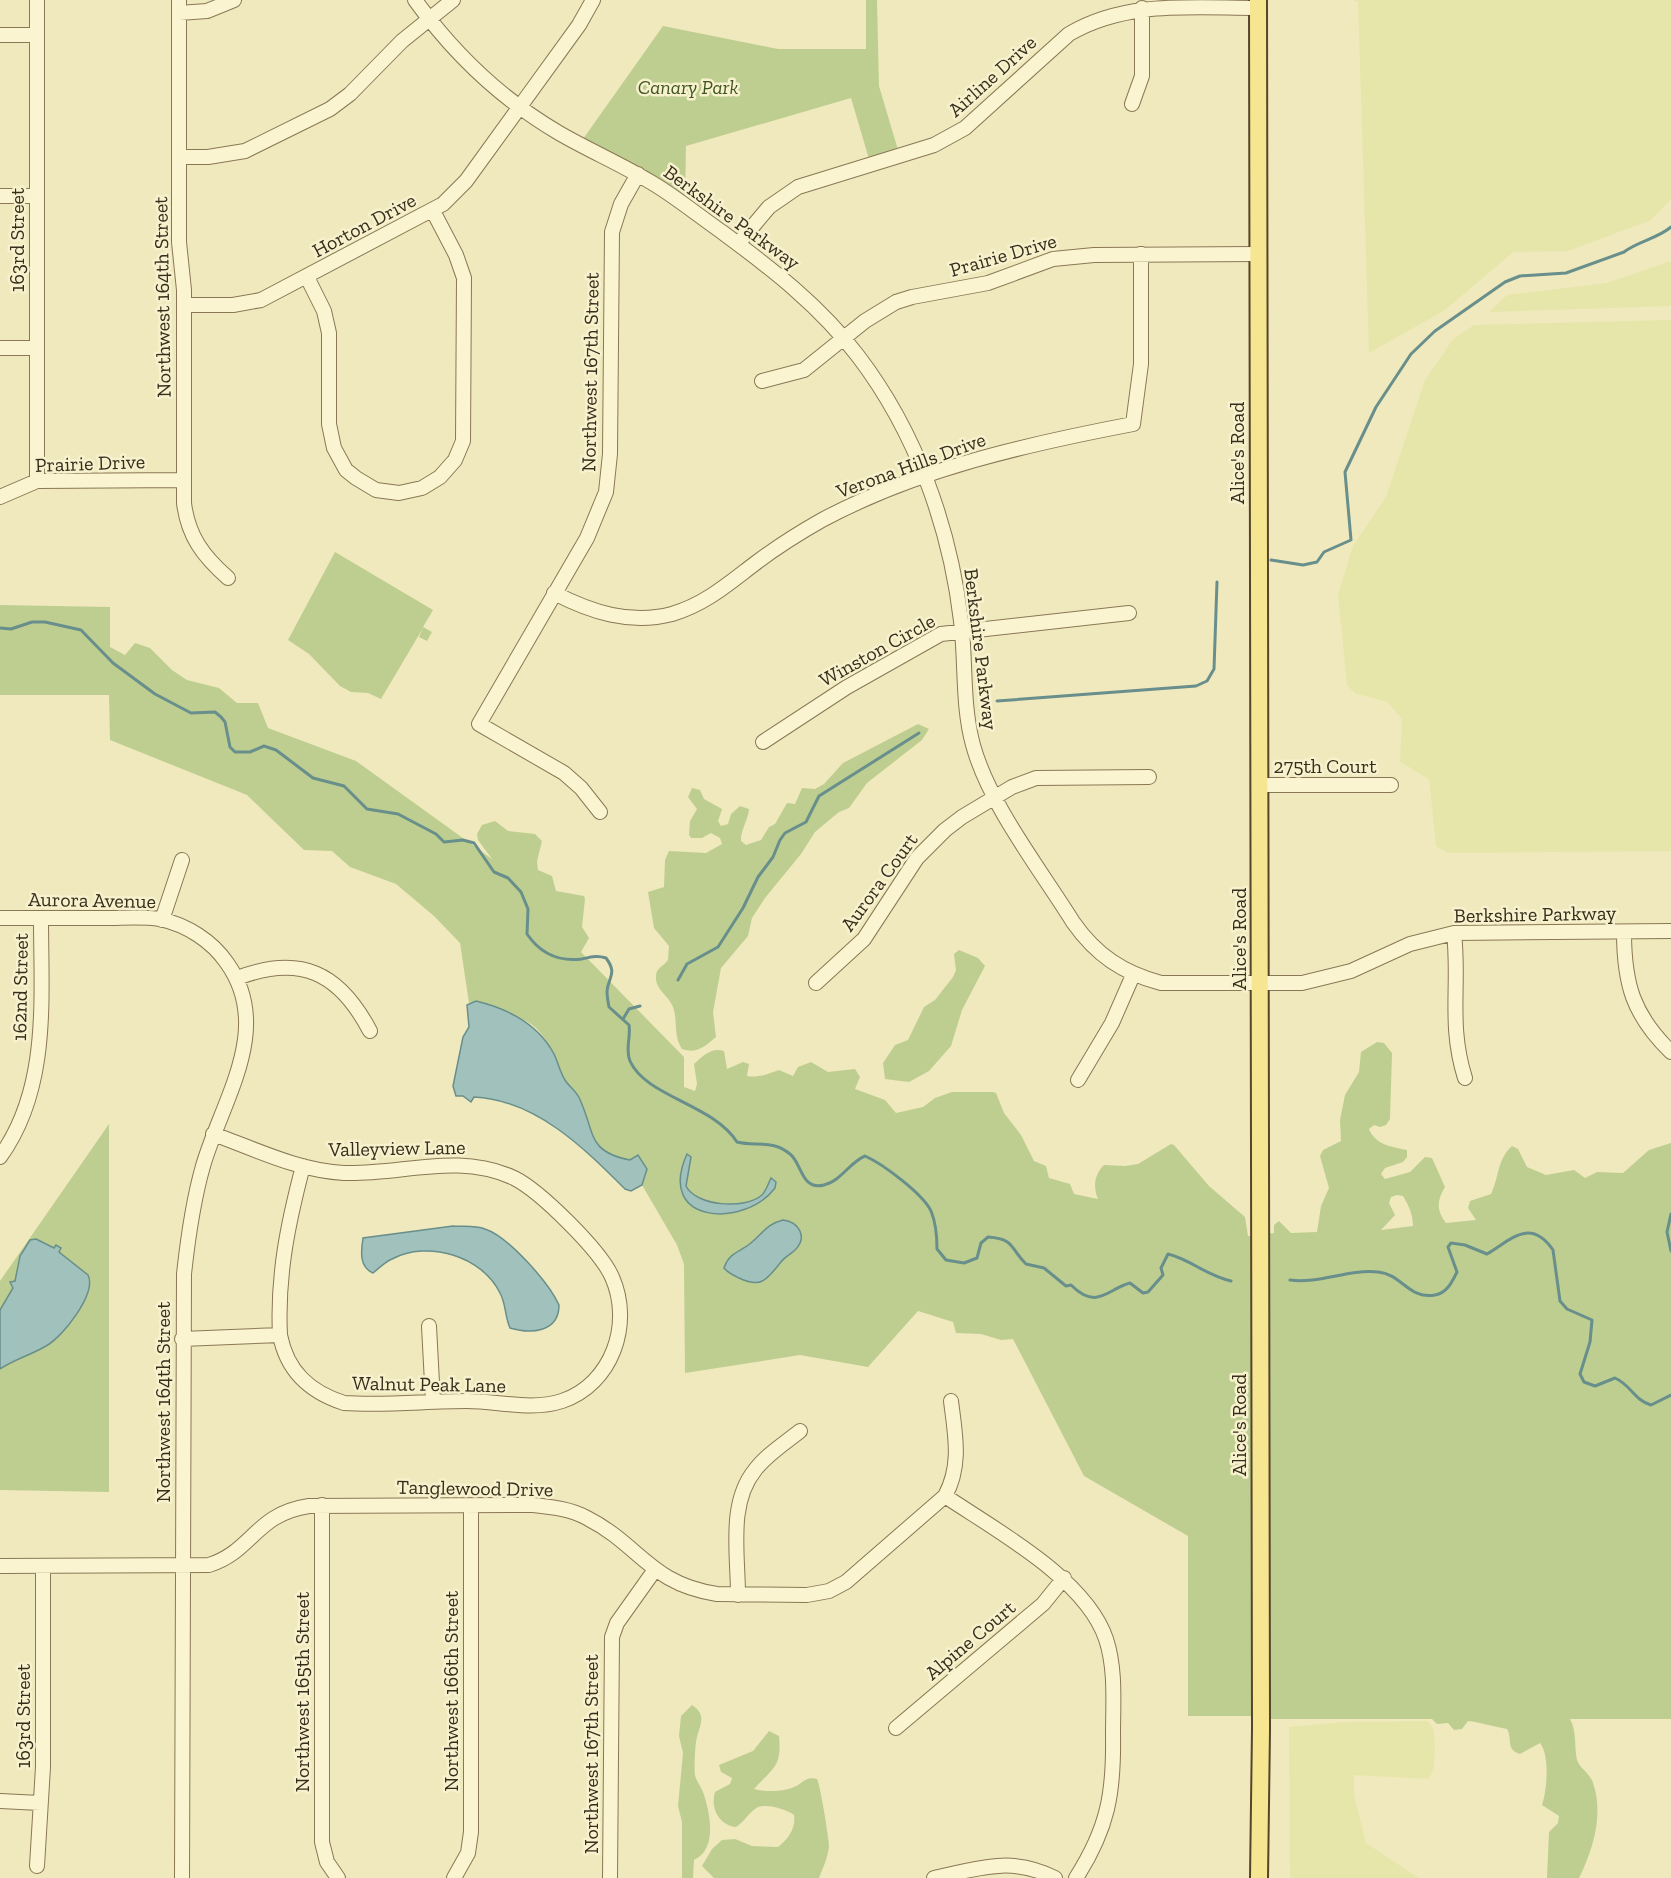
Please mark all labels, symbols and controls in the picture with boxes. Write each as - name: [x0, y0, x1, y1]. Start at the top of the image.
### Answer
- street label: Airline Drive: [943, 30, 1041, 122]
- park label: Canary Park: [638, 75, 738, 99]
- street label: Berkshire Parkway: [659, 160, 805, 275]
- street label: 163rd Street: [5, 187, 29, 292]
- street label: Horton Drive: [308, 188, 420, 262]
- street label: Northwest 164th Street: [148, 196, 176, 398]
- street label: Prairie Drive: [947, 228, 1059, 282]
- street label: Northwest 167th Street: [576, 271, 604, 472]
- street label: Alice's Road: [1225, 402, 1249, 504]
- street label: Verona Hills Drive: [832, 427, 989, 503]
- street label: Prairie Drive: [35, 449, 145, 477]
- street label: Berkshire Parkway: [959, 567, 1003, 732]
- street label: Winston Circle: [815, 608, 939, 692]
- street label: 275th Court: [1273, 754, 1377, 778]
- street label: Aurora Court: [835, 828, 923, 936]
- street label: Aurora Avenue: [28, 887, 156, 913]
- street label: Alice's Road: [1227, 888, 1251, 990]
- street label: Berkshire Parkway: [1454, 901, 1617, 927]
- street label: 162nd Street: [7, 932, 33, 1041]
- street label: Valleyview Lane: [327, 1135, 466, 1161]
- street label: Northwest 164th Street: [151, 1301, 175, 1503]
- street label: Walnut Peak Lane: [352, 1371, 506, 1397]
- street label: Alice's Road: [1227, 1374, 1251, 1476]
- street label: Tanglewood Drive: [396, 1475, 554, 1501]
- street label: Northwest 166th Street: [439, 1590, 463, 1792]
- street label: Northwest 165th Street: [290, 1591, 314, 1792]
- street label: Alpine Court: [920, 1595, 1020, 1685]
- street label: Northwest 167th Street: [579, 1654, 603, 1854]
- street label: 163rd Street: [11, 1663, 35, 1768]

